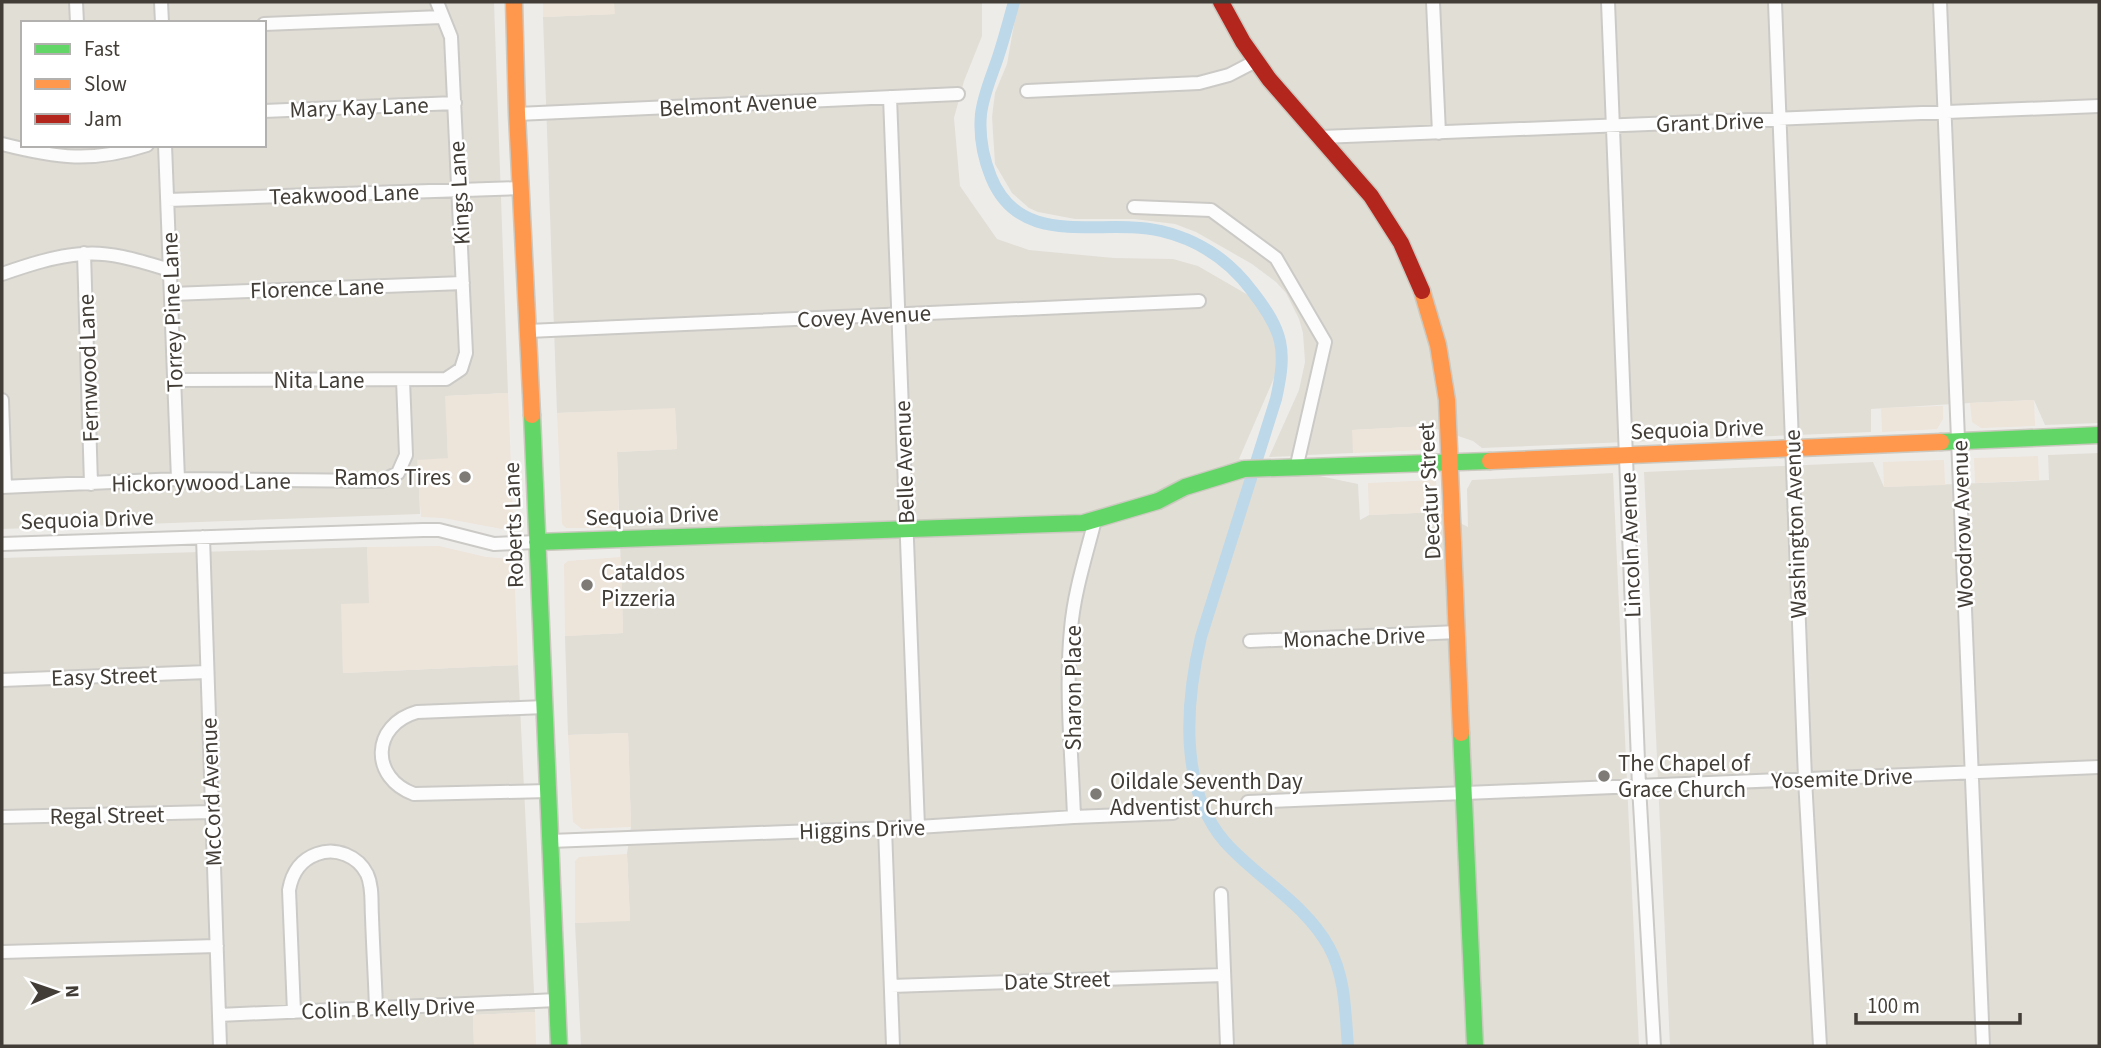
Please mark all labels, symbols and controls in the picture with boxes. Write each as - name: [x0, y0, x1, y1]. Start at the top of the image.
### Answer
- legend: [21, 21, 266, 147]
- text: Fast: [84, 34, 120, 64]
- text: Slow: [84, 69, 127, 99]
- street label: Belmont Avenue: [658, 84, 818, 125]
- street label: Mary Kay Lane: [289, 89, 429, 126]
- text: Jam: [84, 104, 122, 134]
- street label: Grant Drive: [1655, 104, 1765, 141]
- street label: Kings Lane: [440, 140, 479, 246]
- street label: Teakwood Lane: [268, 175, 420, 214]
- street label: Torrey Pine Lane: [153, 232, 192, 392]
- street label: Florence Lane: [249, 270, 385, 307]
- street label: Fernwood Lane: [69, 293, 108, 443]
- street label: Covey Avenue: [796, 297, 932, 336]
- street label: Nita Lane: [274, 364, 364, 397]
- street label: Belle Avenue: [886, 400, 923, 524]
- street label: Sequoia Drive: [1630, 411, 1764, 448]
- street label: Decatur Street: [1409, 421, 1450, 561]
- street label: Washington Avenue: [1776, 429, 1815, 619]
- street label: Woodrow Avenue: [1943, 439, 1982, 608]
- place label: Ramos Tires: [334, 461, 451, 494]
- street label: Roberts Lane: [495, 461, 532, 589]
- street label: Hickorywood Lane: [111, 464, 291, 501]
- marker: Ramos Tires: [457, 469, 473, 485]
- street label: Lincoln Avenue: [1611, 472, 1650, 618]
- street label: Sequoia Drive: [585, 497, 719, 534]
- street label: Sequoia Drive: [20, 501, 154, 538]
- place label: Cataldos Pizzeria: [601, 556, 685, 615]
- marker: Cataldos Pizzeria: [579, 577, 595, 593]
- street label: Monache Drive: [1282, 619, 1426, 656]
- street label: Sharon Place: [1057, 625, 1090, 751]
- street label: Easy Street: [50, 658, 158, 695]
- street label: McCord Avenue: [192, 717, 231, 867]
- place label: The Chapel of Grace Church: [1618, 747, 1751, 806]
- street label: Yosemite Drive: [1770, 760, 1913, 797]
- place label: Oildale Seventh Day Adventist Church: [1110, 765, 1303, 824]
- marker: The Chapel of Grace Church: [1596, 768, 1612, 784]
- marker: Oildale Seventh Day Adventist Church: [1088, 786, 1104, 802]
- street label: Regal Street: [49, 798, 165, 833]
- street label: Higgins Drive: [798, 811, 926, 848]
- north arrow: [21, 957, 91, 1027]
- street label: Date Street: [1003, 962, 1111, 999]
- scale bar: [1856, 982, 2021, 1026]
- text: N: [58, 985, 85, 998]
- street label: Colin B Kelly Drive: [301, 989, 475, 1028]
- text: 100 m: [1867, 991, 1920, 1021]

